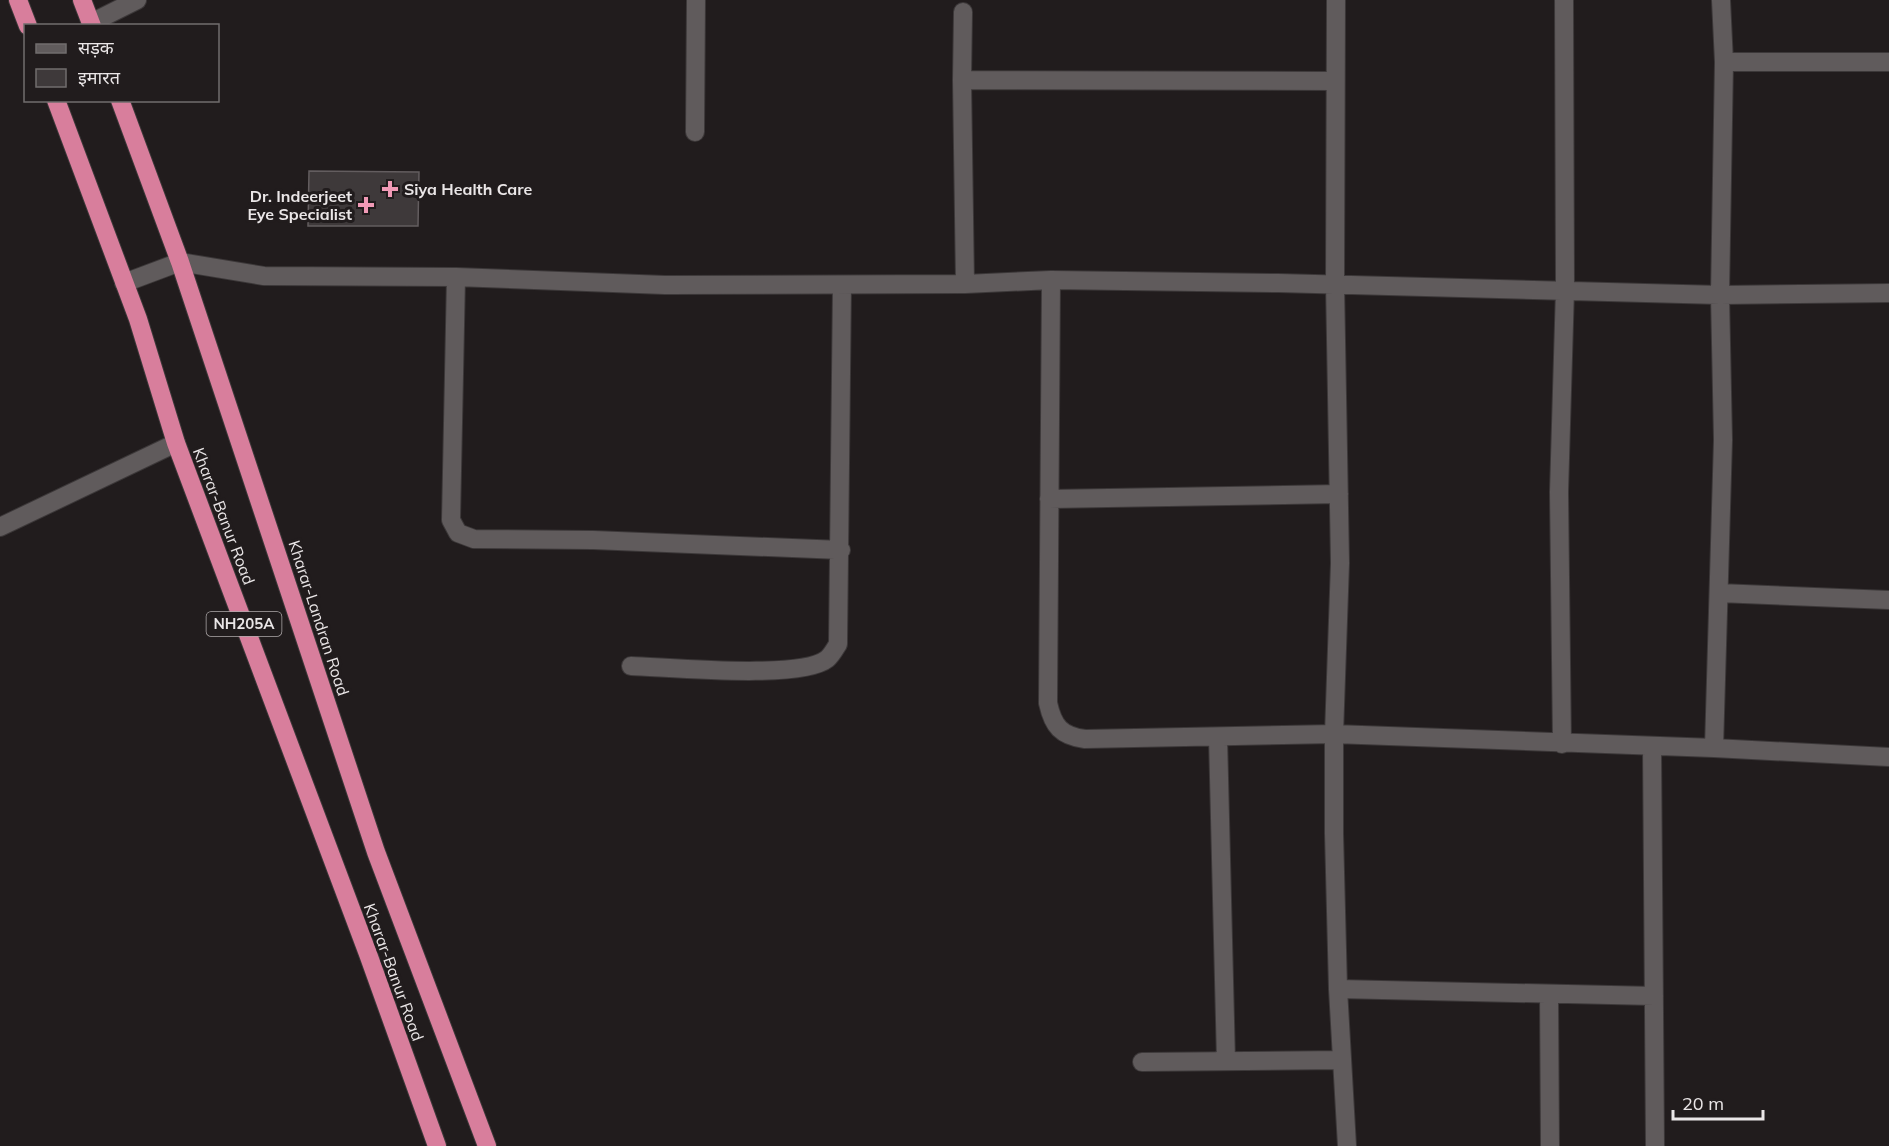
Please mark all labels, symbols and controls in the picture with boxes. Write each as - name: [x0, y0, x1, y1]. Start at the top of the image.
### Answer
- legend: [24, 24, 219, 102]
- text: सड़क: [78, 36, 115, 59]
- text: इमारत: [78, 66, 121, 89]
- place label: Siya Health Care: [404, 179, 532, 199]
- marker: Siya Health Care: [381, 180, 399, 198]
- place label: Dr. Indeerjeet Eye Specialist: [247, 186, 352, 224]
- marker: Dr. Indeerjeet Eye Specialist: [357, 196, 375, 214]
- street label: Kharar-Banur Road: [189, 445, 259, 587]
- street label: Kharar-Landran Road: [284, 538, 354, 698]
- road number: NH205A: [206, 612, 282, 636]
- street label: Kharar-Banur Road: [360, 900, 428, 1044]
- scale bar: [1673, 1083, 1763, 1121]
- text: 20 m: [1682, 1092, 1724, 1115]

